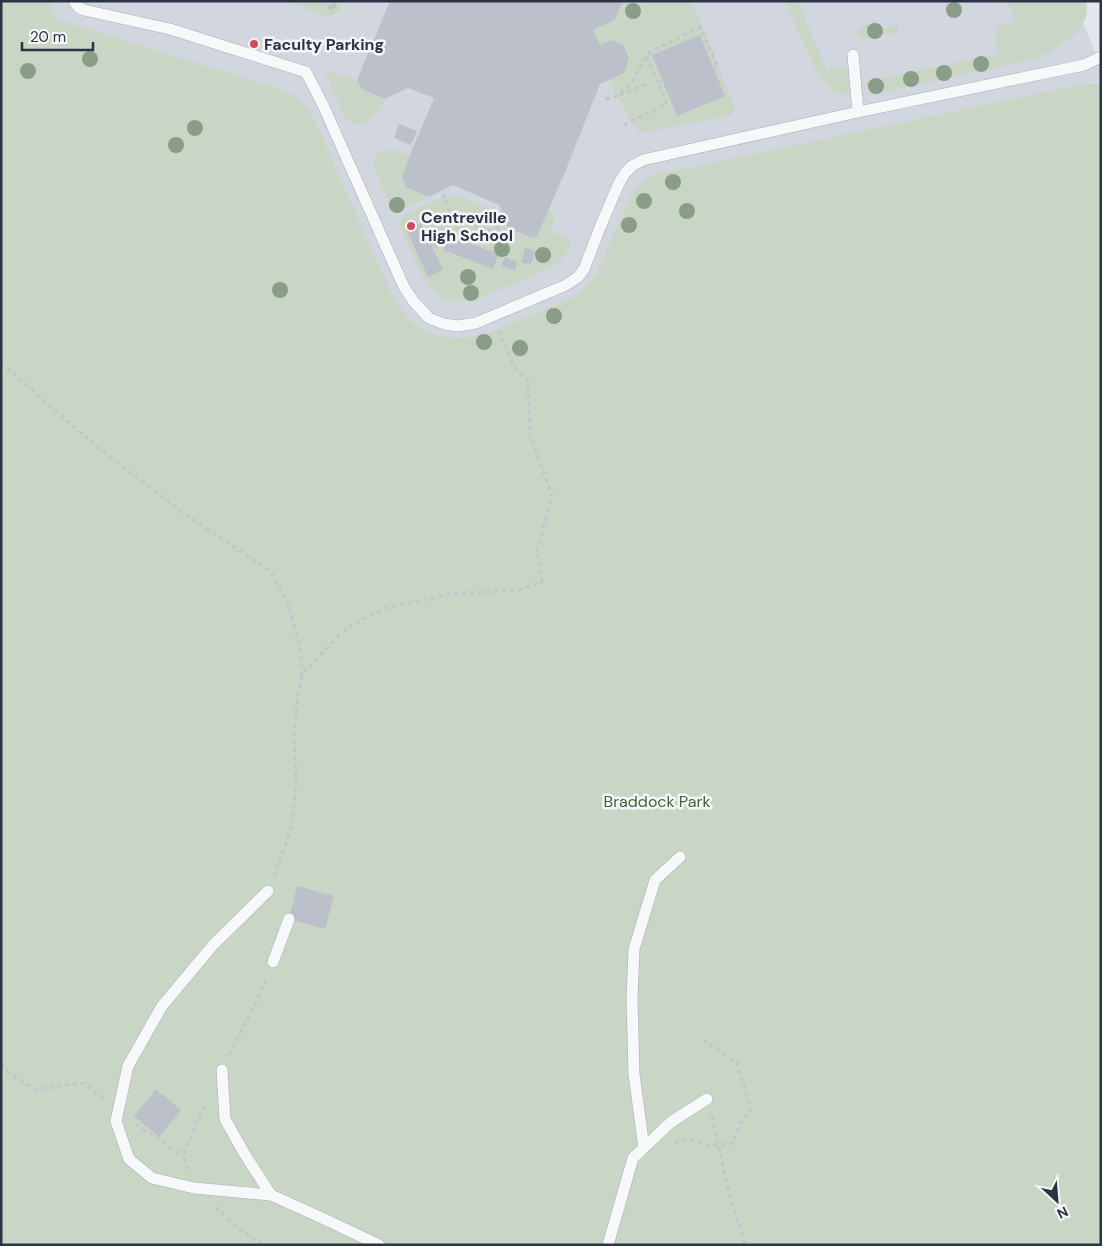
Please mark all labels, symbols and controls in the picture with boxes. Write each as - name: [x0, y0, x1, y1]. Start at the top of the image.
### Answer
- scale bar: [22, 20, 94, 52]
- text: 20 m: [30, 27, 66, 47]
- place label: Faculty Parking: [264, 34, 384, 55]
- marker: Faculty Parking: [248, 38, 260, 50]
- place label: Centreville High School: [421, 207, 513, 246]
- marker: Centreville High School: [405, 220, 417, 232]
- park label: Braddock Park: [604, 791, 710, 812]
- north arrow: [1032, 1176, 1082, 1226]
- text: N: [1054, 1202, 1071, 1223]

